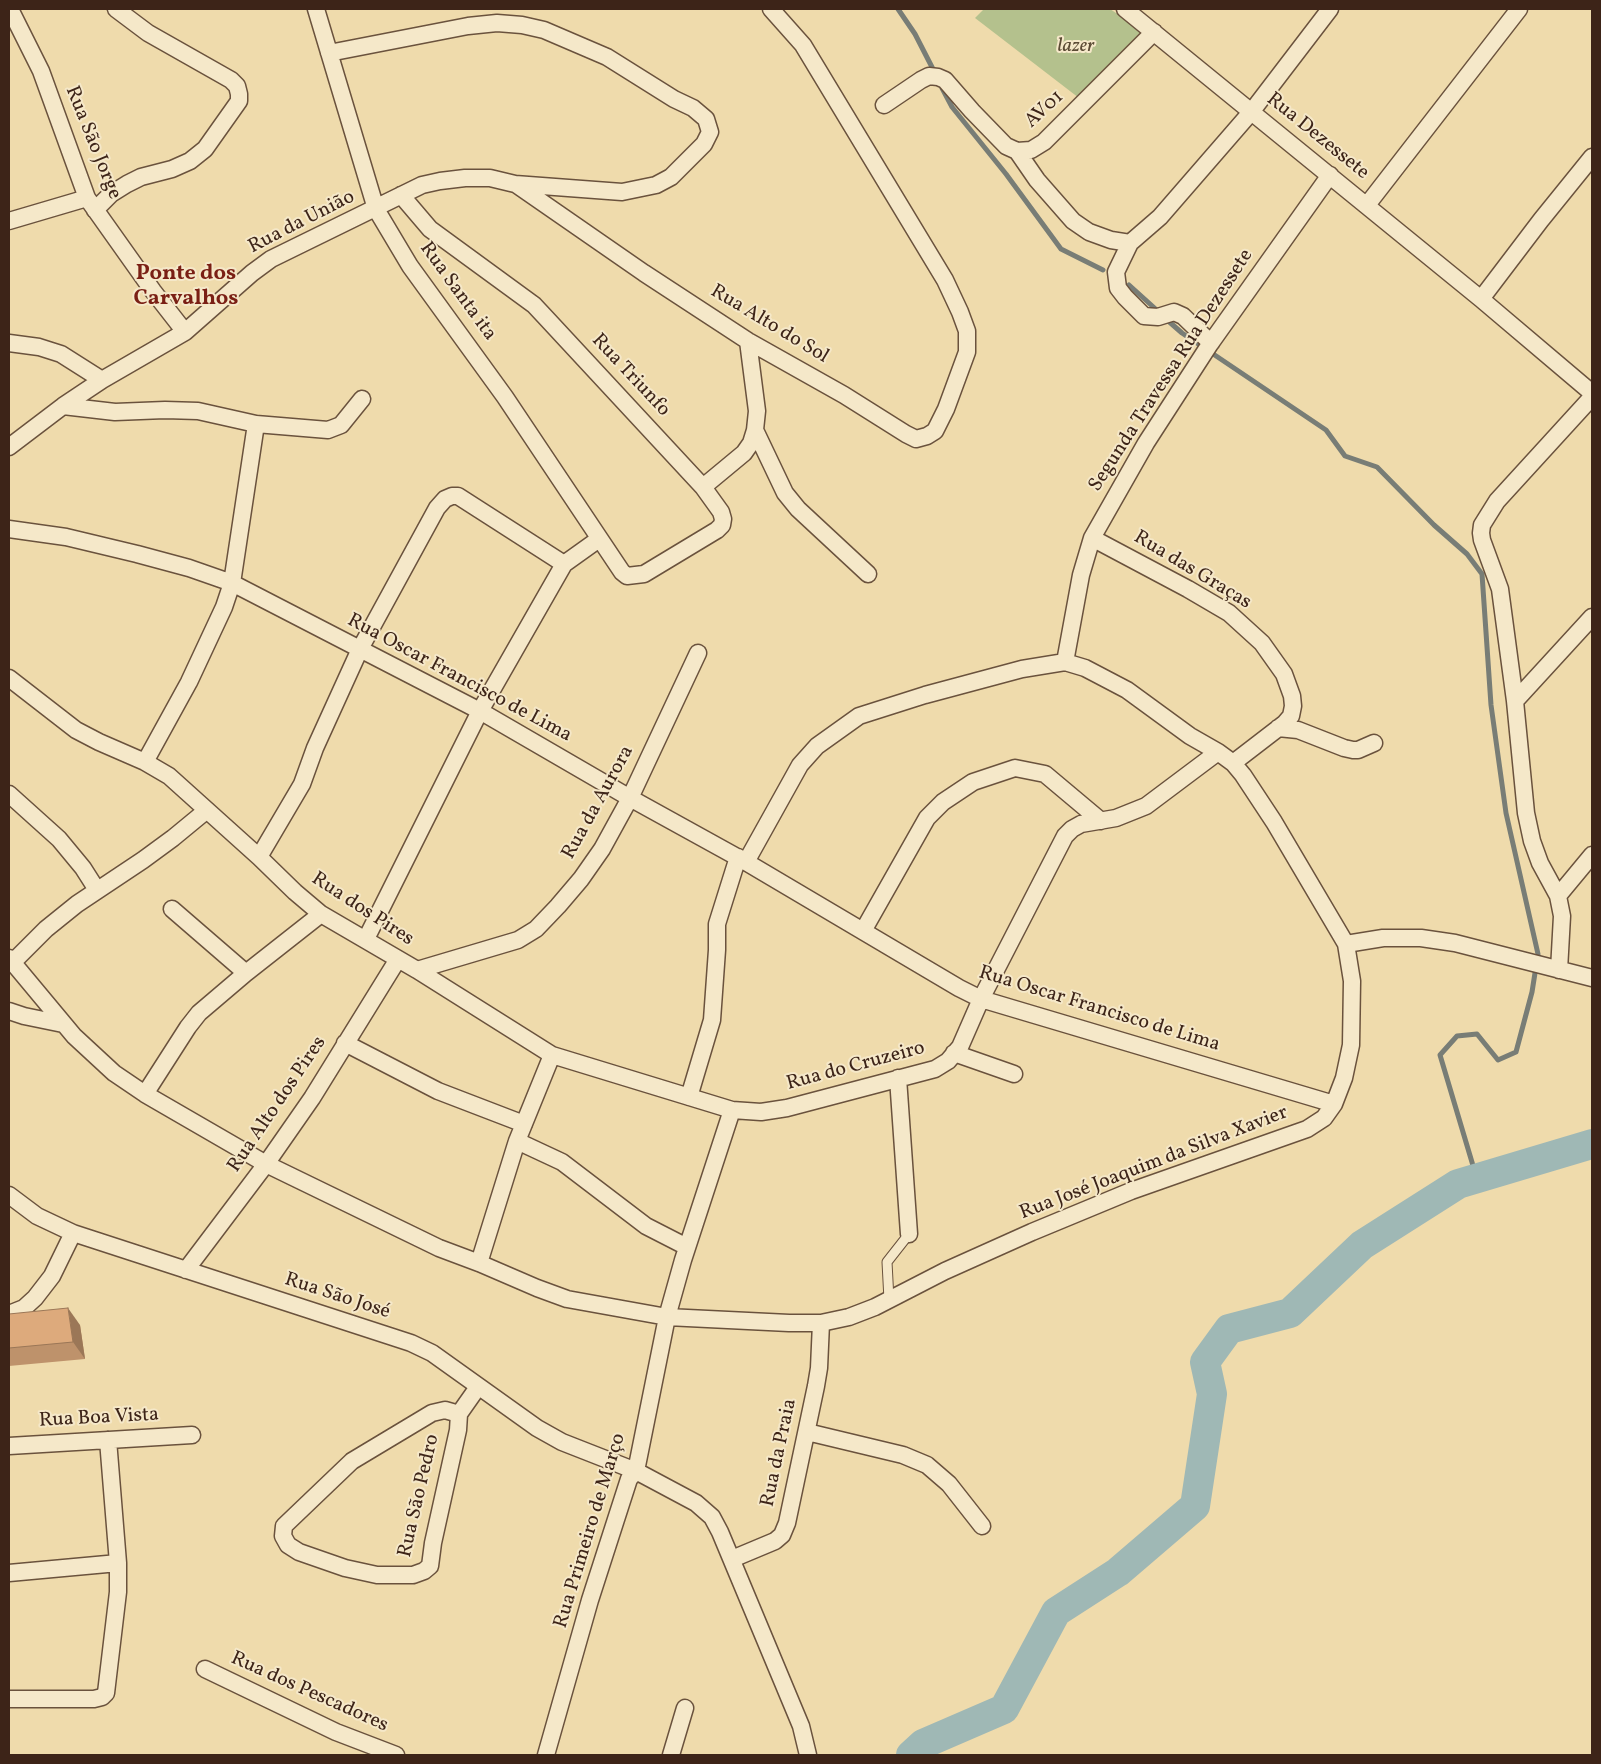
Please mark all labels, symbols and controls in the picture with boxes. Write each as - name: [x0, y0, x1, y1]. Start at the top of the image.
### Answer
- park label: lazer: [1057, 35, 1095, 59]
- street label: Rua São Jorge: [58, 83, 126, 203]
- street label: AV01: [1021, 86, 1069, 134]
- street label: Rua Dezessete: [1261, 88, 1373, 186]
- street label: Rua da União: [245, 186, 359, 260]
- street label: Rua Santa ita: [413, 238, 501, 346]
- street label: Segunda Travessa Rua Dezessete: [1085, 245, 1259, 497]
- district label: Ponte dos Carvalhos: [134, 262, 238, 314]
- street label: Rua Alto do Sol: [705, 280, 833, 370]
- street label: Rua Triunfo: [585, 329, 675, 423]
- street label: Rua das Graças: [1129, 526, 1255, 616]
- street label: Rua Oscar Francisco de Lima: [343, 609, 575, 749]
- street label: Rua da Aurora: [558, 742, 640, 864]
- street label: Rua dos Pires: [306, 868, 418, 952]
- street label: Rua Oscar Francisco de Lima: [975, 962, 1223, 1058]
- street label: Rua Alto dos Pires: [224, 1032, 332, 1178]
- street label: Rua do Cruzeiro: [784, 1037, 928, 1097]
- street label: Rua José Joaquim da Silva Xavier: [1017, 1102, 1291, 1226]
- street label: Rua São José: [281, 1269, 393, 1325]
- street label: Rua da Praia: [757, 1397, 803, 1509]
- street label: Rua Boa Vista: [38, 1404, 160, 1434]
- street label: Rua Primeiro de Março: [550, 1431, 632, 1631]
- street label: Rua São Pedro: [394, 1432, 446, 1560]
- street label: Rua dos Pescadores: [227, 1647, 391, 1739]

